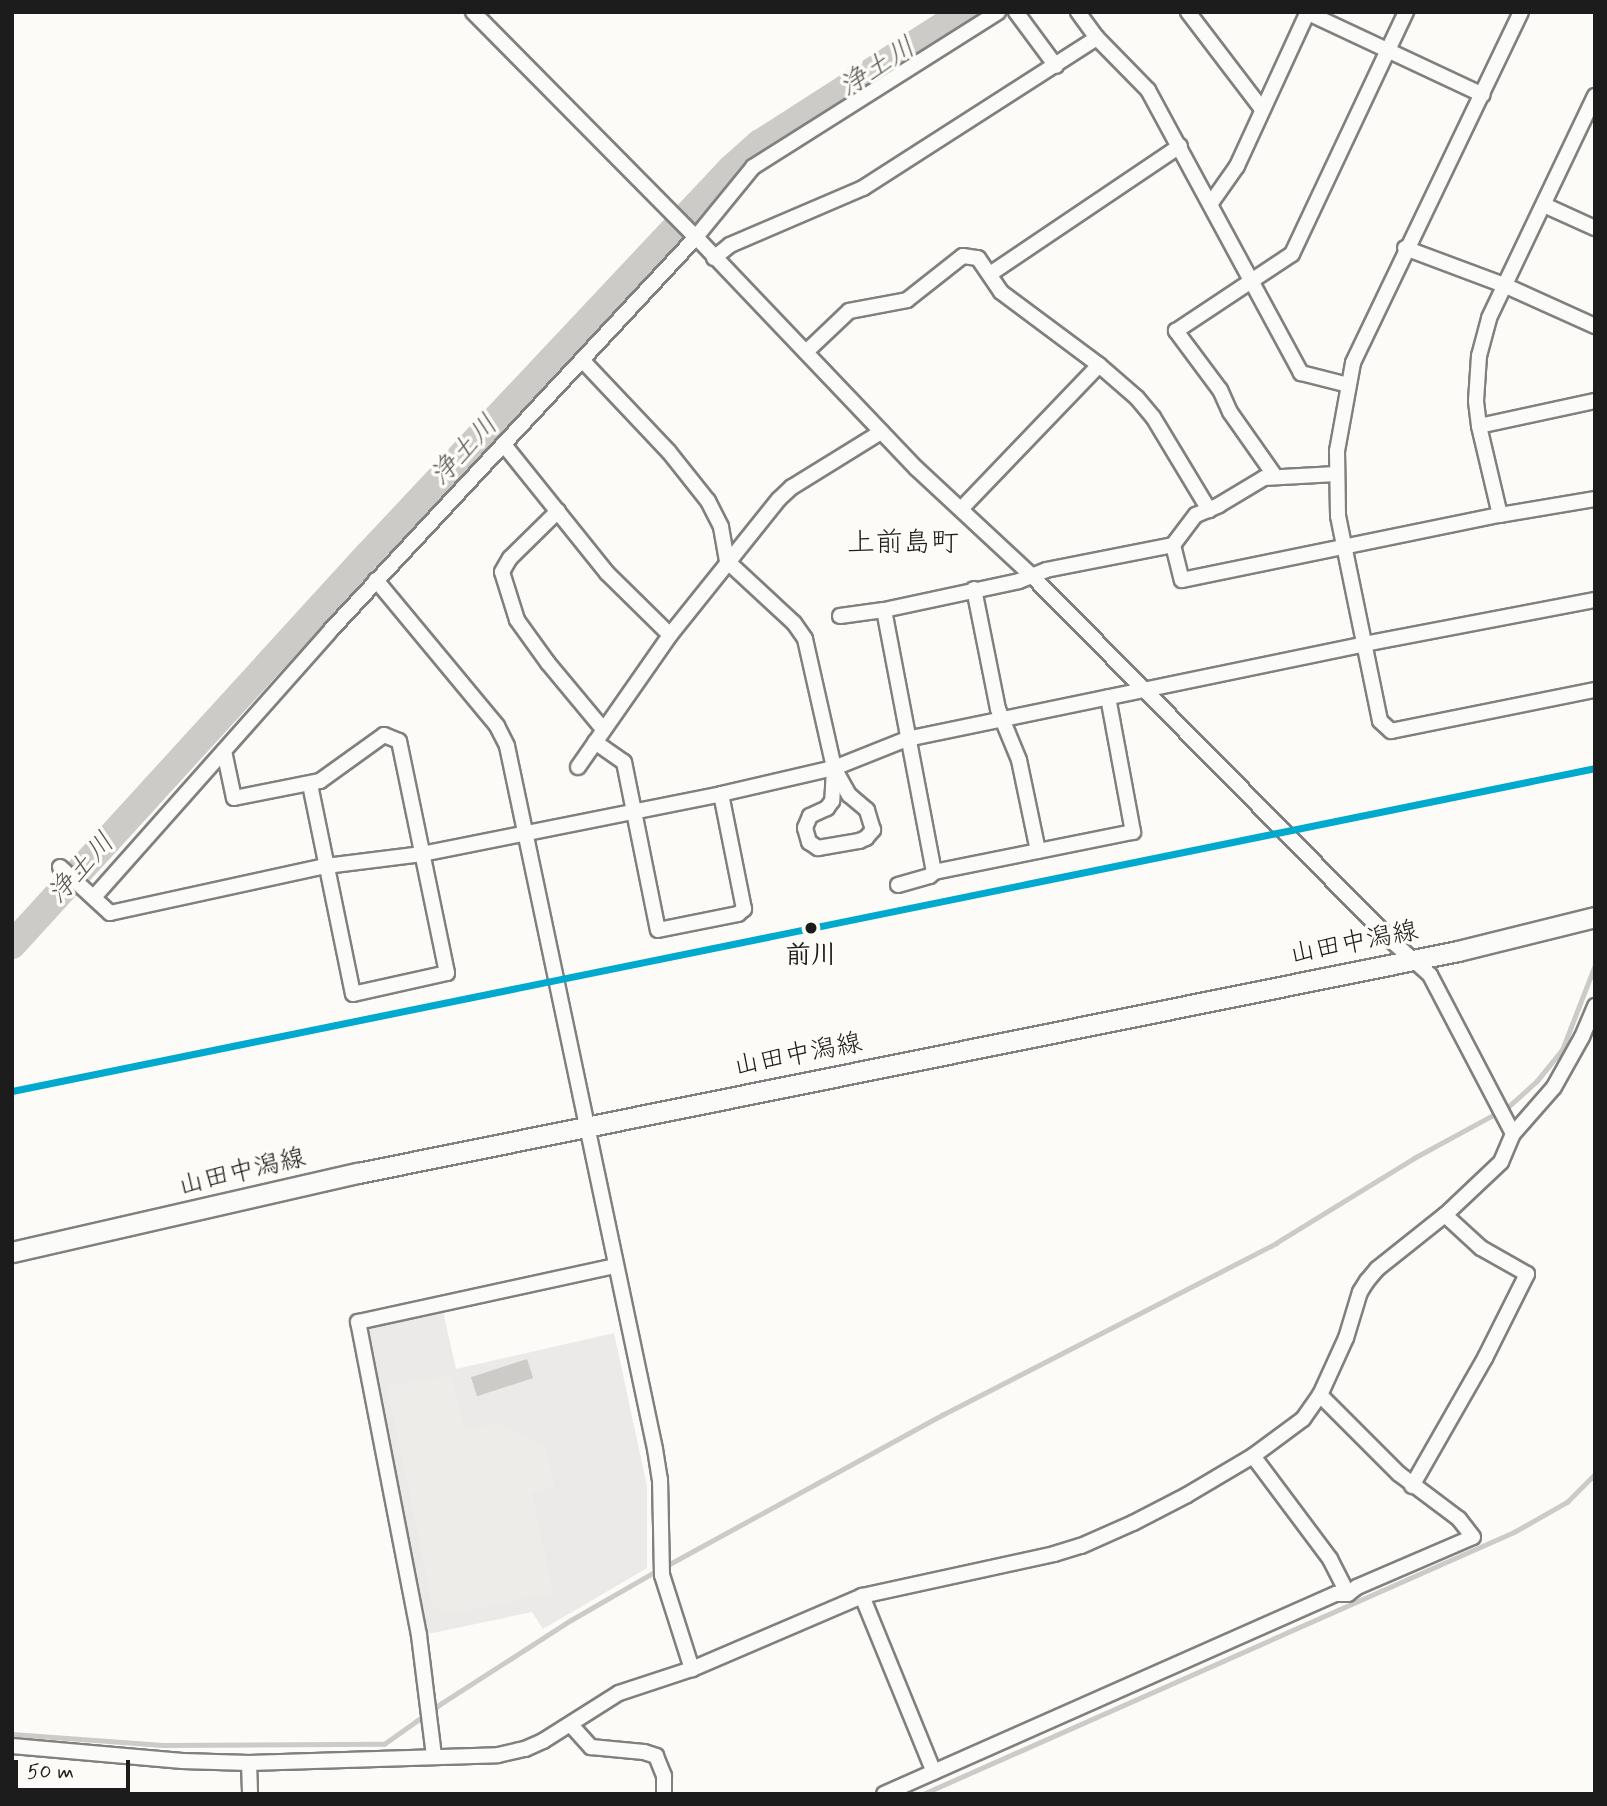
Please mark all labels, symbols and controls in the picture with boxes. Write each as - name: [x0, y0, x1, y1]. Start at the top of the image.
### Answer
- water label: 浄土川: [834, 31, 922, 105]
- water label: 浄土川: [424, 409, 506, 493]
- district label: 上前島町: [847, 527, 959, 561]
- water label: 浄土川: [41, 827, 123, 911]
- street label: 山田中潟線: [1287, 916, 1421, 972]
- marker: 前川: [801, 918, 821, 938]
- place label: 前川: [785, 941, 837, 973]
- street label: 山田中潟線: [731, 1028, 865, 1084]
- street label: 山田中潟線: [175, 1143, 309, 1203]
- scale bar: [18, 1746, 133, 1790]
- text: 50 m: [27, 1758, 74, 1786]

